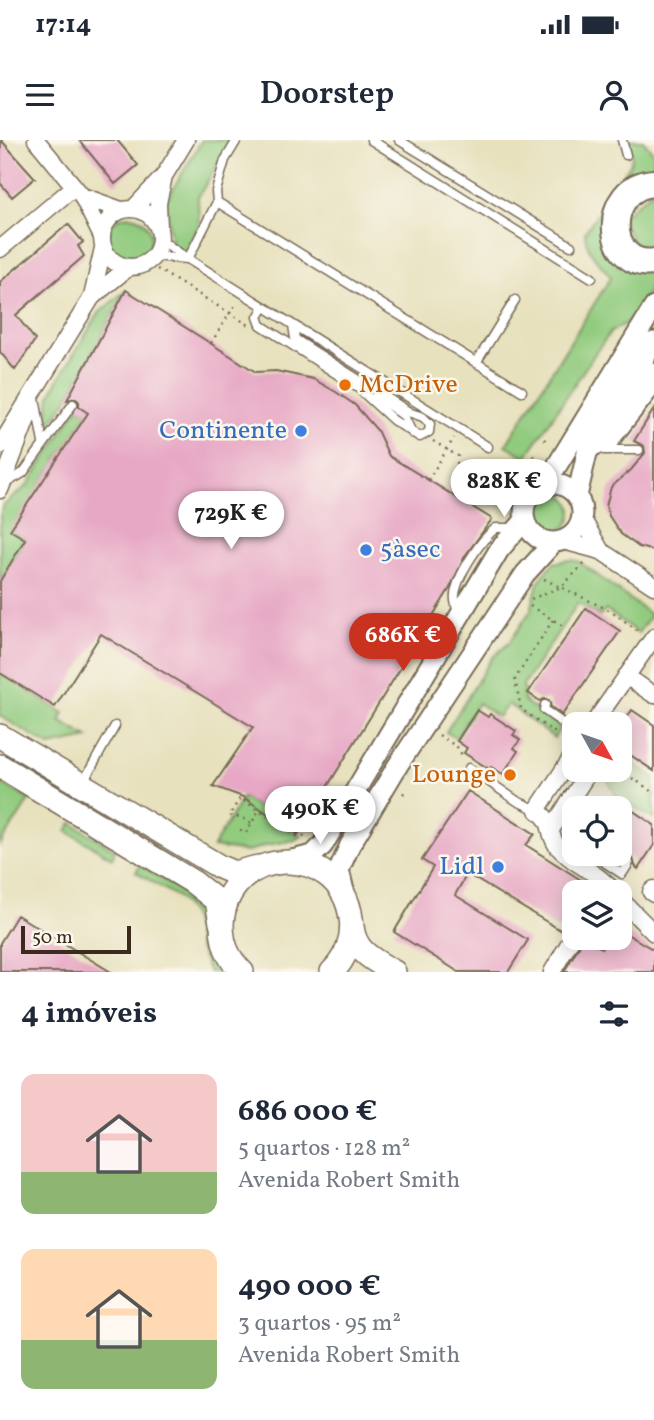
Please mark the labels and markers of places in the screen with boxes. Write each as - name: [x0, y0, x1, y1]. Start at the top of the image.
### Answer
- place label: McDrive: [359, 367, 458, 403]
- marker: McDrive: [337, 377, 353, 393]
- place label: Continente: [159, 413, 287, 449]
- marker: Continente: [293, 423, 309, 439]
- pin: 828K €: [447, 460, 561, 519]
- pin: 729K €: [174, 492, 288, 551]
- place label: 5àsec: [380, 532, 441, 568]
- marker: 5àsec: [358, 542, 374, 558]
- pin: 686K €: [346, 614, 460, 673]
- place label: Lounge: [412, 757, 496, 793]
- marker: Lounge: [502, 767, 518, 783]
- pin: 490K €: [263, 786, 377, 846]
- place label: Lidl: [439, 849, 484, 885]
- marker: Lidl: [490, 859, 506, 875]

